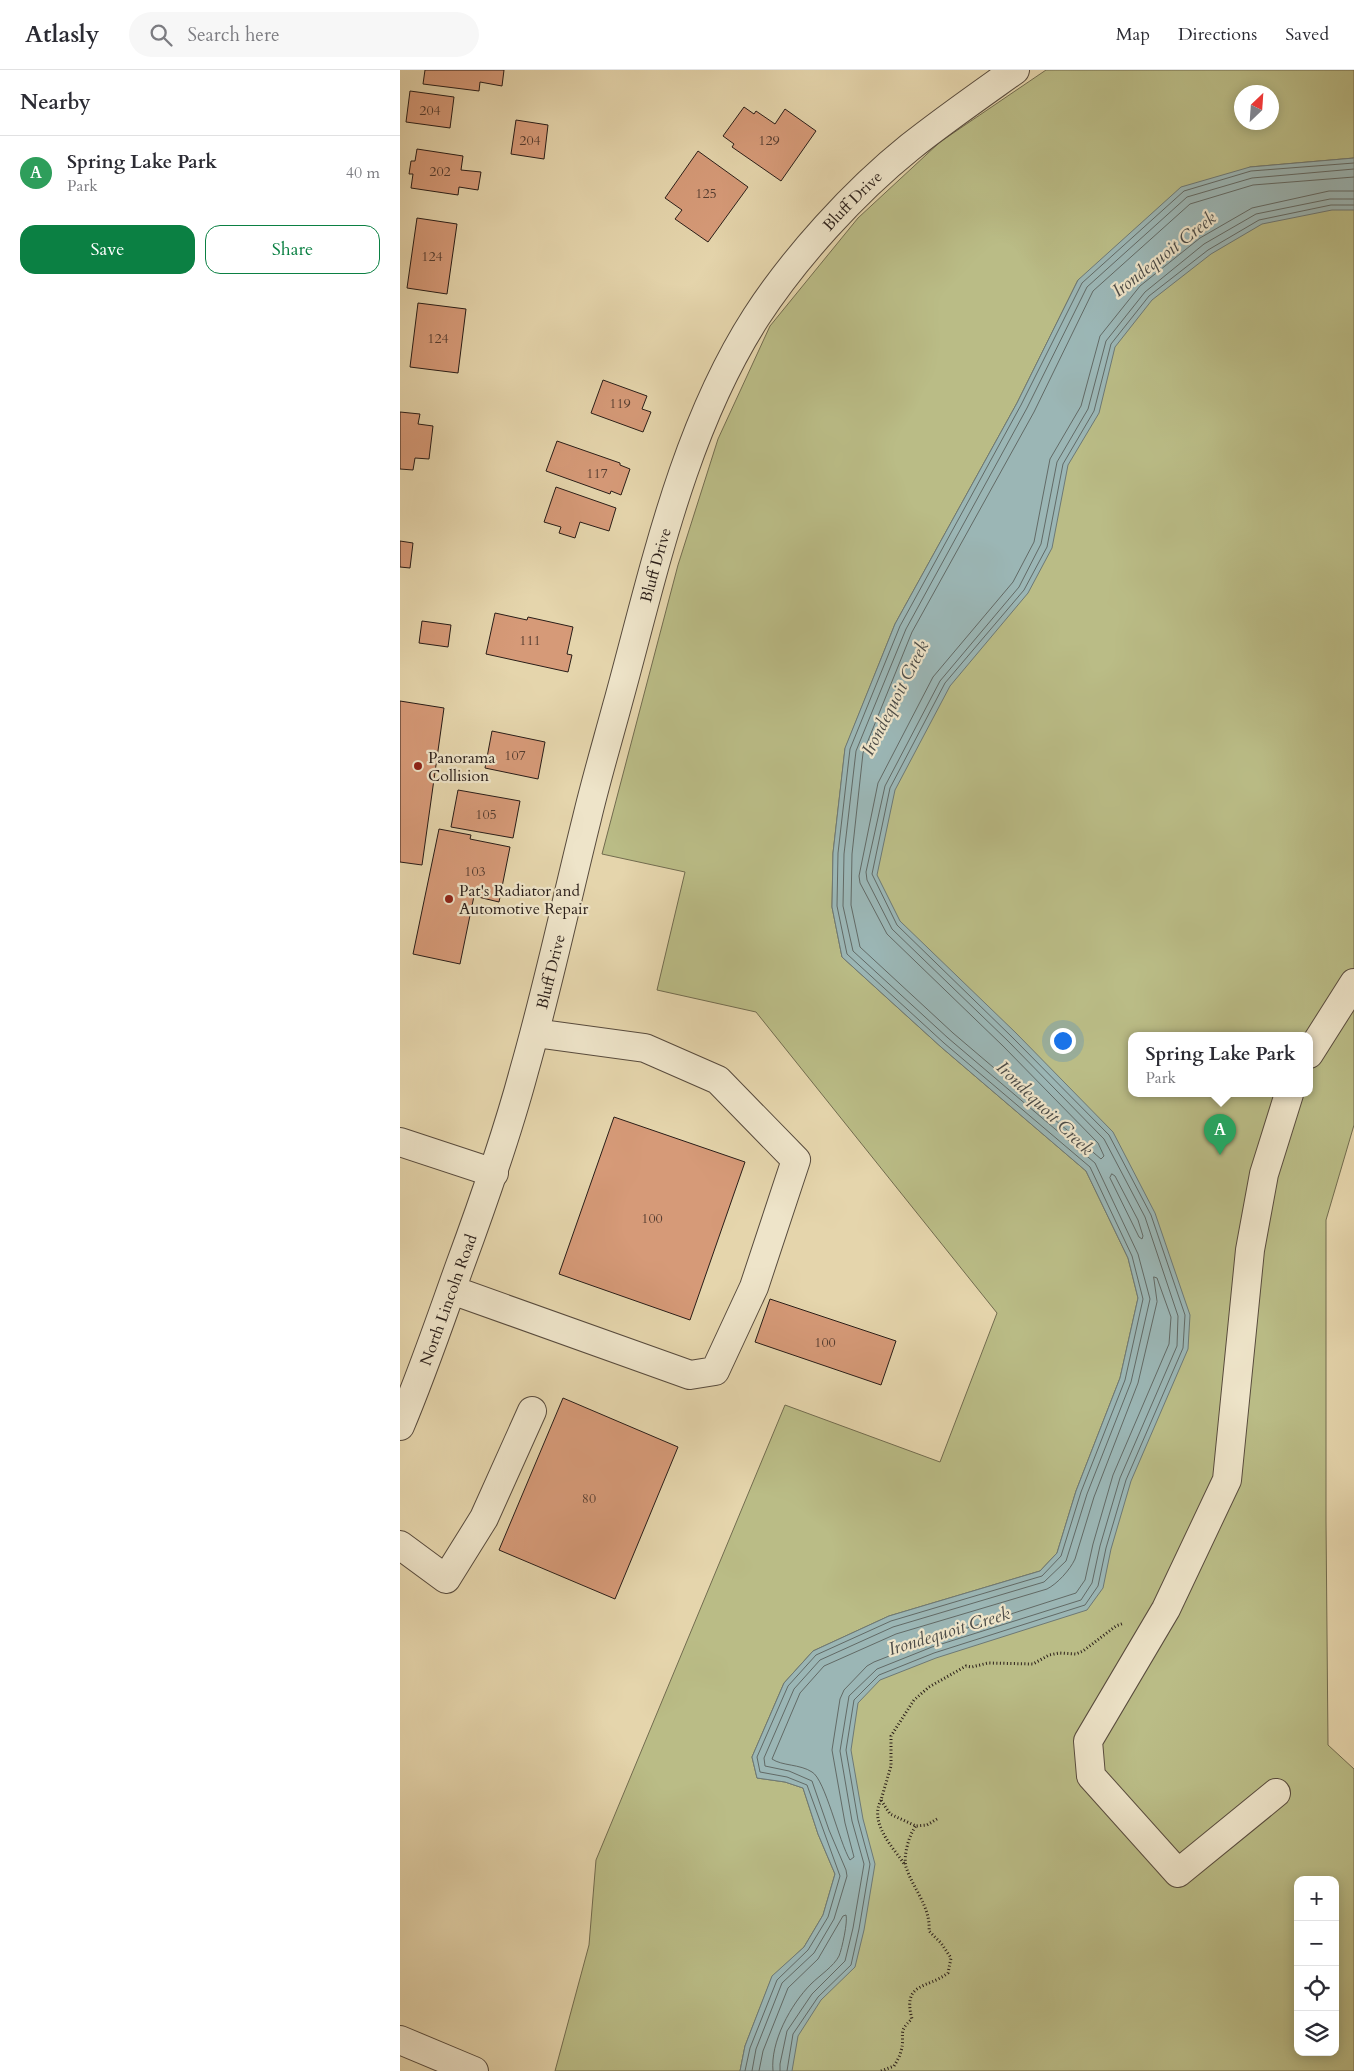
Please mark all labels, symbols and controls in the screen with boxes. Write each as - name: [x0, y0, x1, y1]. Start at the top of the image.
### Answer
- search box: [129, 12, 479, 57]
- text: Atlasly: [25, 18, 99, 51]
- icon: search: [147, 21, 175, 49]
- text: Search here: [187, 22, 280, 48]
- text: Map: [1116, 22, 1150, 47]
- text: Directions: [1178, 22, 1257, 47]
- text: Saved: [1285, 22, 1329, 47]
- north arrow: [1234, 85, 1279, 130]
- text: Nearby: [20, 88, 91, 117]
- house number: 204: [419, 101, 441, 120]
- house number: 204: [519, 131, 541, 150]
- house number: 129: [758, 131, 780, 150]
- text: Spring Lake Park: [67, 149, 217, 175]
- text: A: [30, 162, 42, 184]
- text: 40 m: [346, 162, 380, 184]
- house number: 202: [429, 162, 451, 181]
- street label: Bluff Drive: [818, 166, 887, 236]
- text: Park: [67, 175, 98, 197]
- house number: 125: [695, 184, 717, 203]
- water label: Irondequoit Creek: [1107, 206, 1222, 303]
- button: Save: [20, 225, 195, 274]
- button: Share: [205, 225, 380, 274]
- house number: 124: [421, 247, 443, 266]
- house number: 124: [427, 329, 449, 348]
- house number: 119: [609, 394, 631, 413]
- house number: 117: [586, 464, 608, 483]
- street label: Bluff Drive: [635, 525, 677, 605]
- house number: 111: [519, 631, 541, 650]
- water label: Irondequoit Creek: [856, 636, 935, 760]
- house number: 107: [504, 746, 526, 765]
- place label: Panorama Collision: [428, 747, 495, 787]
- marker: Panorama Collision: [412, 760, 424, 772]
- house number: 105: [475, 805, 497, 824]
- house number: 103: [464, 862, 486, 881]
- place label: Pat's Radiator and Automotive Repair: [459, 880, 589, 920]
- marker: Pat's Radiator and Automotive Repair: [443, 893, 455, 905]
- street label: Bluff Drive: [531, 932, 571, 1012]
- your location: [1050, 1028, 1076, 1054]
- popup: [1128, 1032, 1313, 1097]
- text: Spring Lake Park: [1145, 1041, 1296, 1067]
- water label: Irondequoit Creek: [991, 1056, 1099, 1161]
- text: Park: [1145, 1067, 1176, 1089]
- pin: A: [1204, 1114, 1236, 1155]
- house number: 100: [641, 1209, 663, 1228]
- street label: North Lincoln Road: [415, 1231, 483, 1369]
- house number: 100: [814, 1333, 836, 1352]
- house number: 80: [582, 1489, 596, 1508]
- water label: Irondequoit Creek: [885, 1601, 1013, 1662]
- map controls: [1294, 1876, 1339, 2056]
- button: +: [1294, 1876, 1339, 1921]
- button: −: [1294, 1921, 1339, 1966]
- button: locate: [1294, 1966, 1339, 2011]
- button: layers: [1294, 2011, 1339, 2056]

